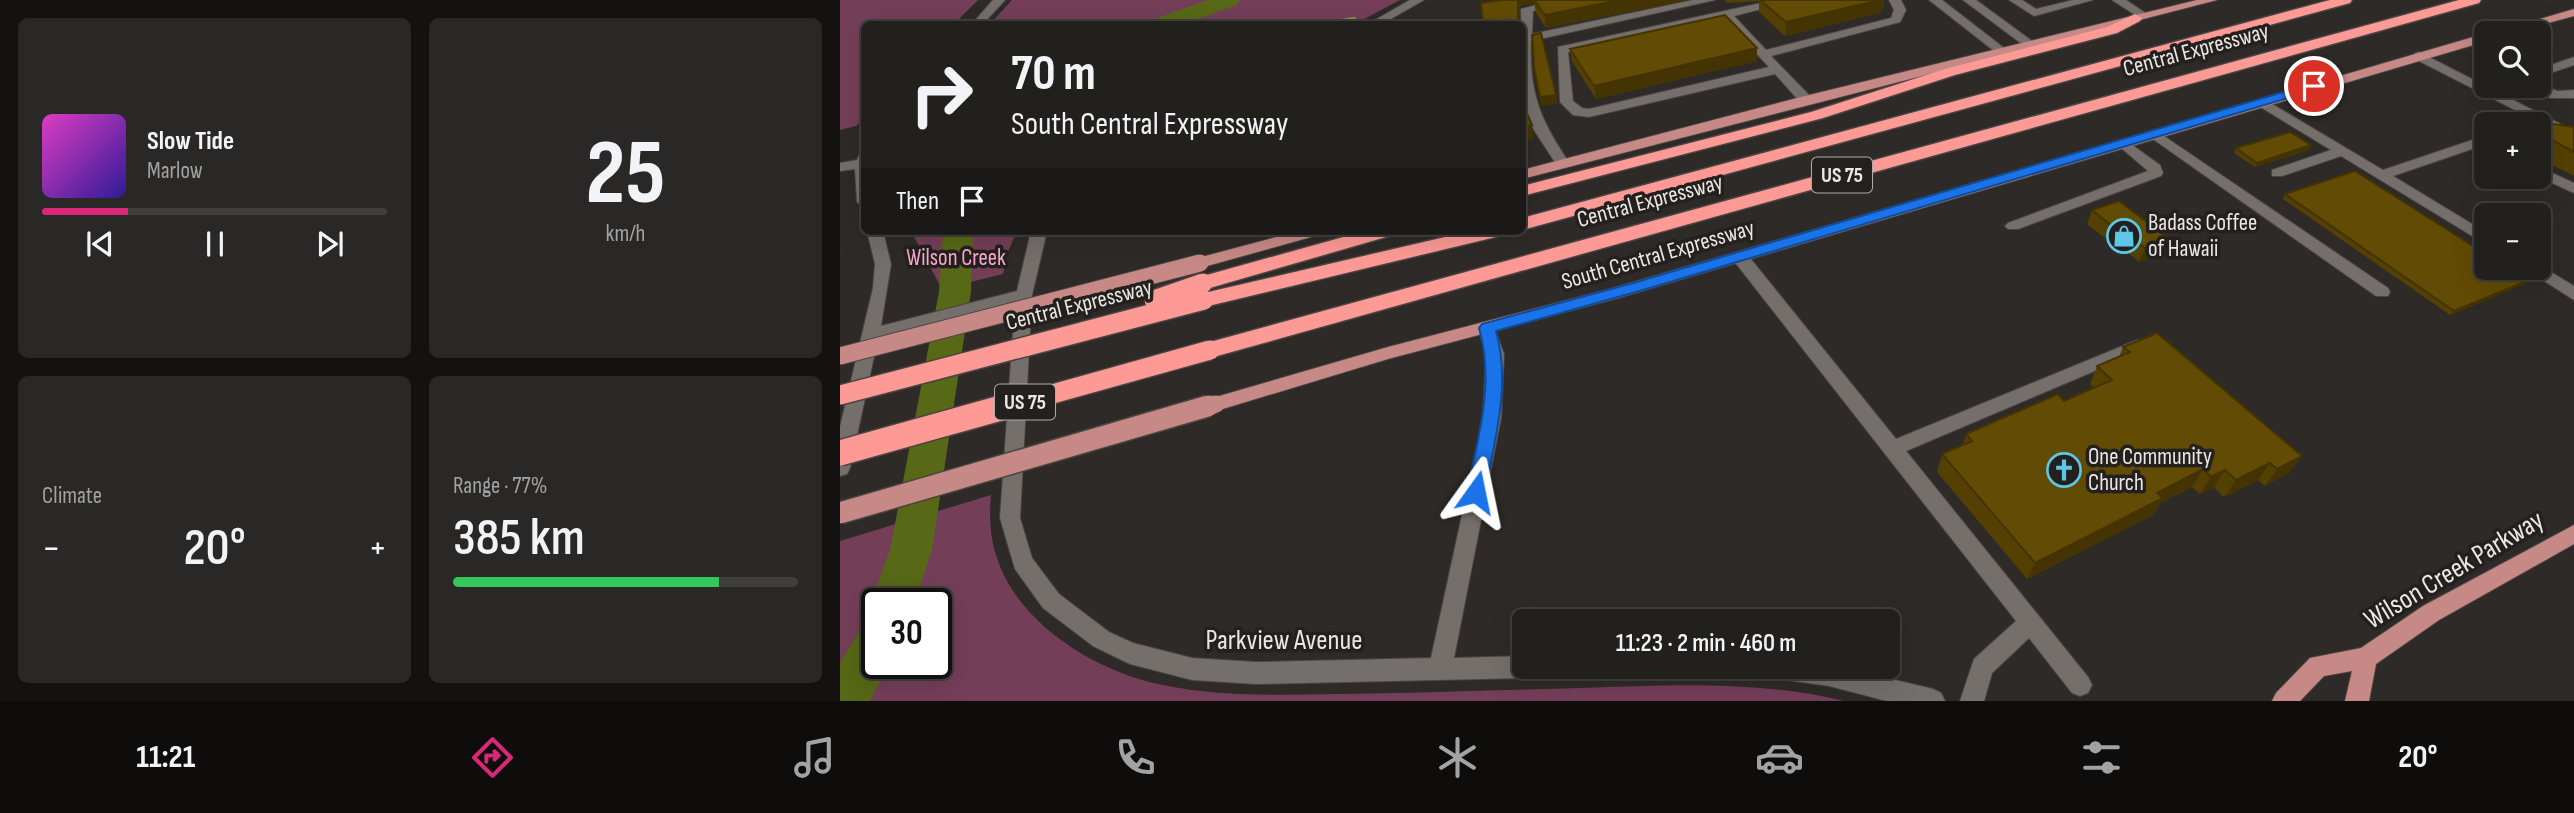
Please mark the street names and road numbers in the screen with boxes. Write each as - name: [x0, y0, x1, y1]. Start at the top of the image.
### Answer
- street label: Central Expressway: [2120, 17, 2272, 83]
- road number: US 75: [1812, 158, 1872, 192]
- street label: Central Expressway: [1574, 168, 1726, 234]
- street label: South Central Expressway: [1558, 214, 1758, 296]
- street label: Central Expressway: [1003, 273, 1155, 337]
- road number: US 75: [995, 384, 1055, 420]
- street label: Wilson Creek Parkway: [2358, 503, 2550, 636]
- street label: Parkview Avenue: [1206, 624, 1362, 657]

